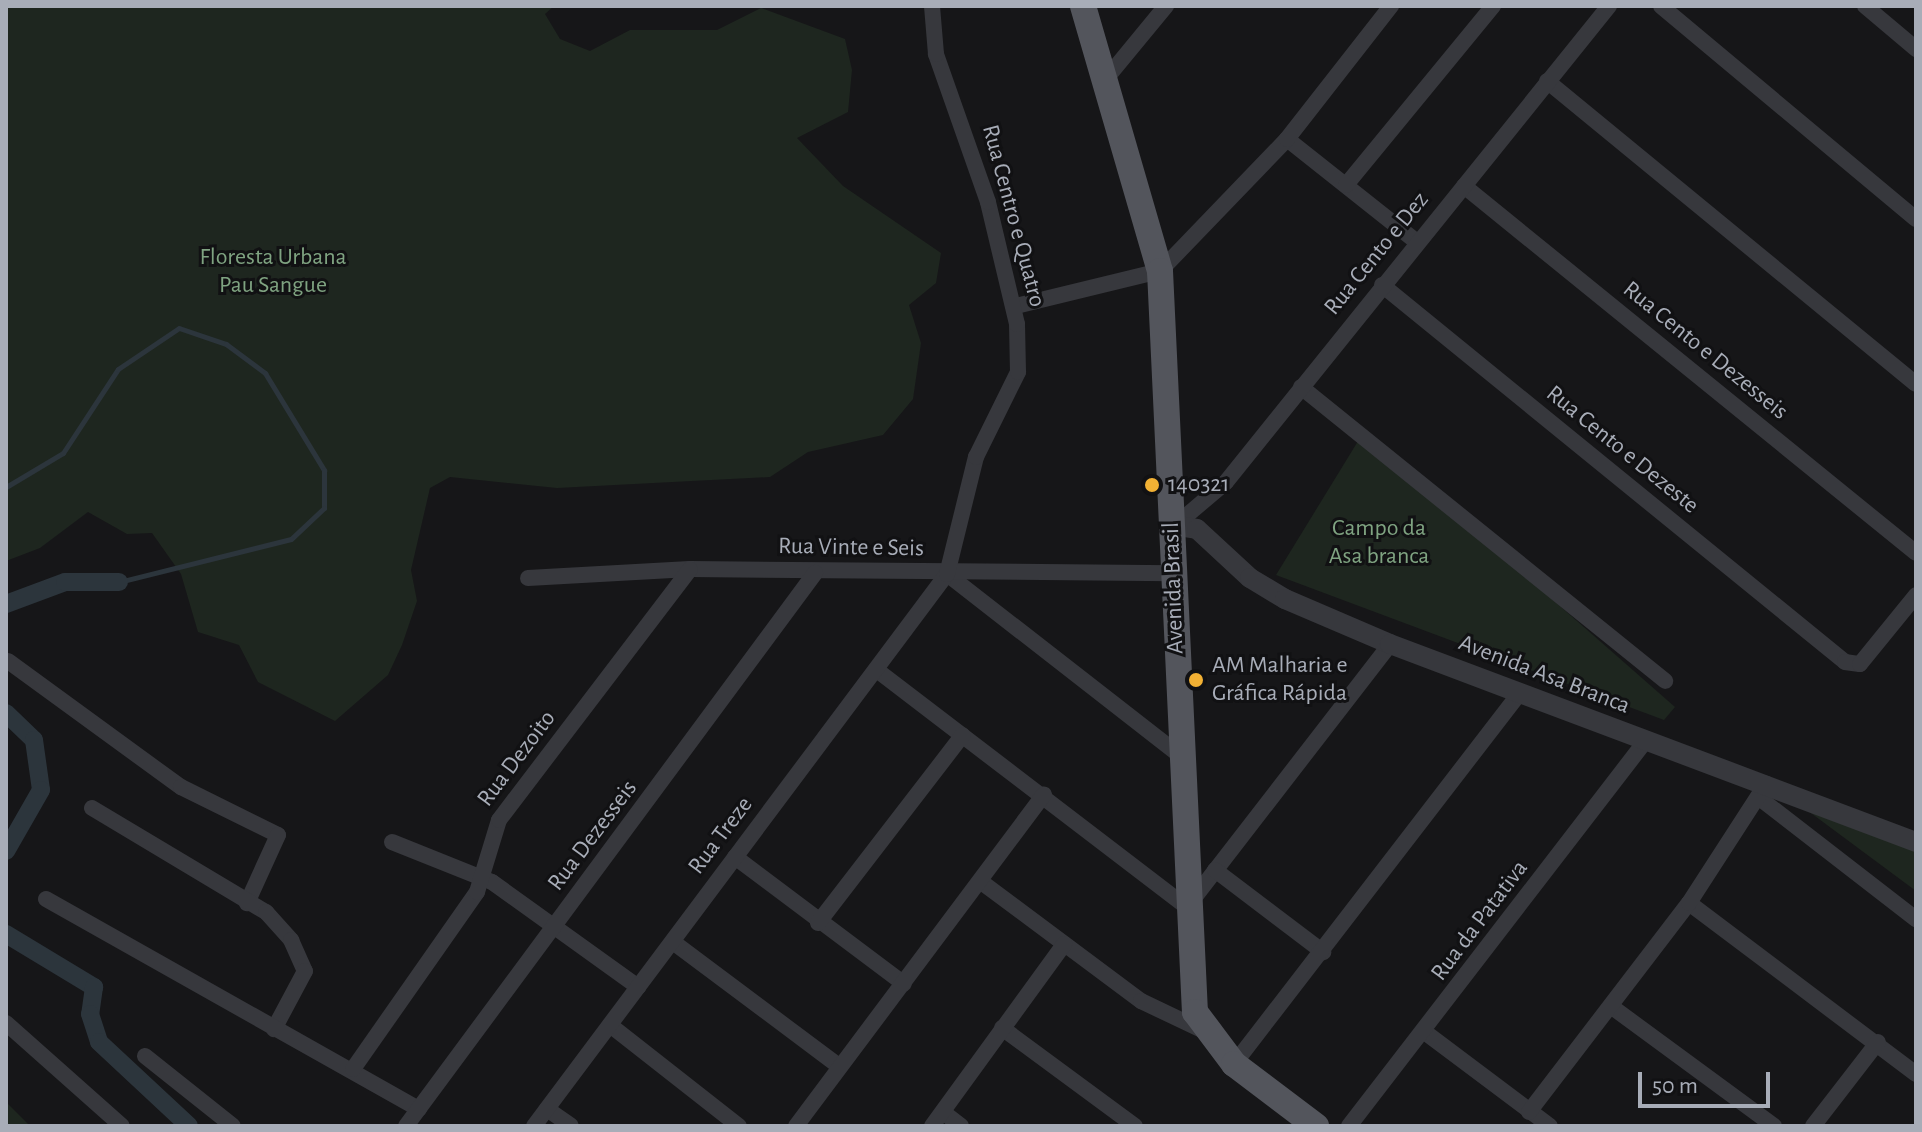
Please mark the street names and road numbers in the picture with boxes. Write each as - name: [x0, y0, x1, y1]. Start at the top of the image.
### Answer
- street label: Rua Centro e Quatro: [975, 122, 1051, 310]
- street label: Rua Cento e Dez: [1319, 187, 1435, 321]
- street label: Rua Cento e Dezesseis: [1617, 276, 1793, 426]
- street label: Rua Cento e Dezeste: [1540, 380, 1704, 520]
- street label: Avenida Brasil: [1157, 522, 1191, 654]
- street label: Rua Vinte e Seis: [778, 532, 924, 564]
- street label: Avenida Asa Branca: [1454, 629, 1634, 721]
- street label: Rua Dezoito: [472, 705, 562, 813]
- street label: Rua Dezesseis: [542, 775, 644, 897]
- street label: Rua Treze: [682, 791, 760, 881]
- street label: Rua da Patativa: [1425, 855, 1535, 987]

